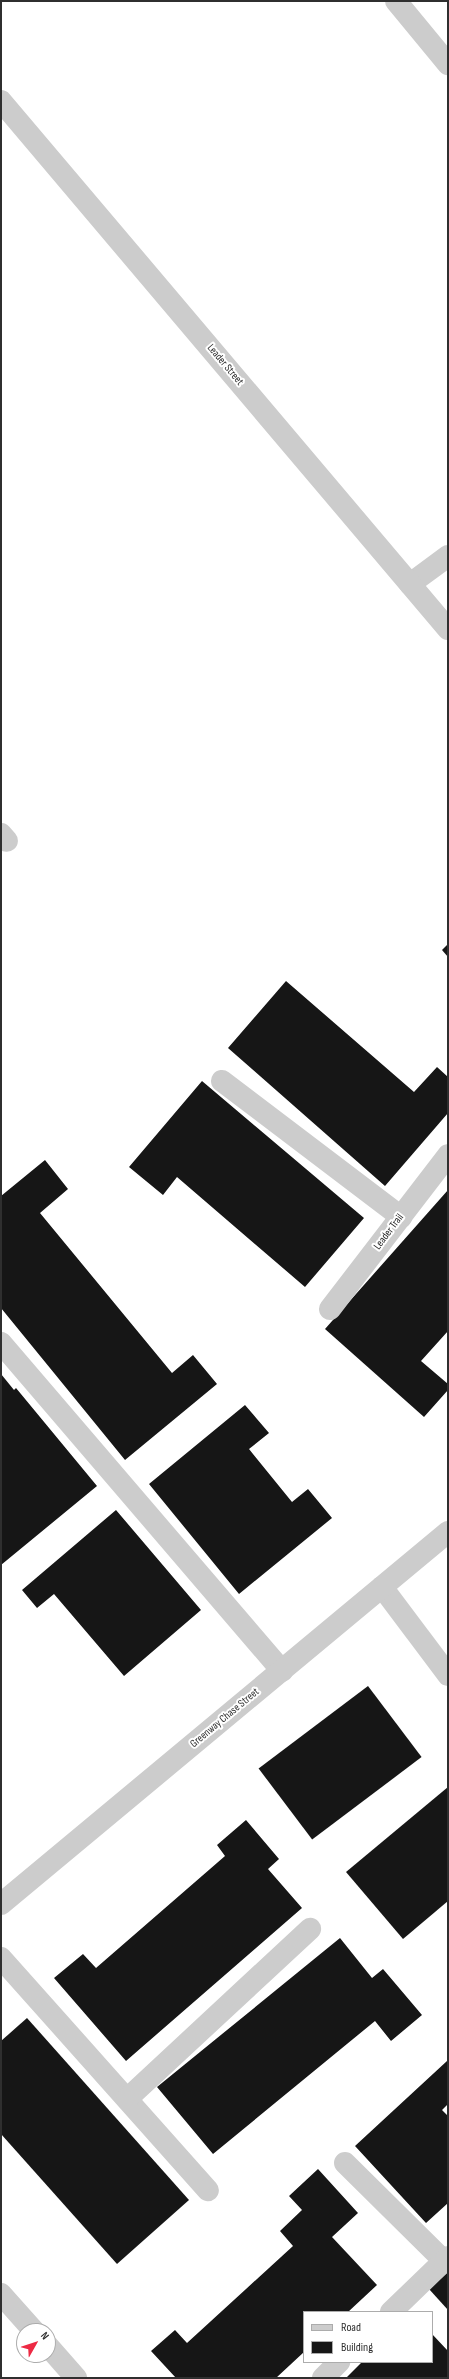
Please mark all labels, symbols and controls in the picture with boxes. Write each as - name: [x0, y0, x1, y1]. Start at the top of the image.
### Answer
- street label: Leader Street: [204, 342, 246, 388]
- street label: Leader Trail: [371, 1211, 407, 1253]
- street label: Greenway Chase Street: [188, 1685, 262, 1751]
- legend: [303, 2311, 433, 2363]
- text: Road: [341, 2320, 361, 2335]
- north arrow: [16, 2323, 56, 2363]
- text: N: [38, 2329, 52, 2342]
- text: Building: [341, 2340, 373, 2355]

